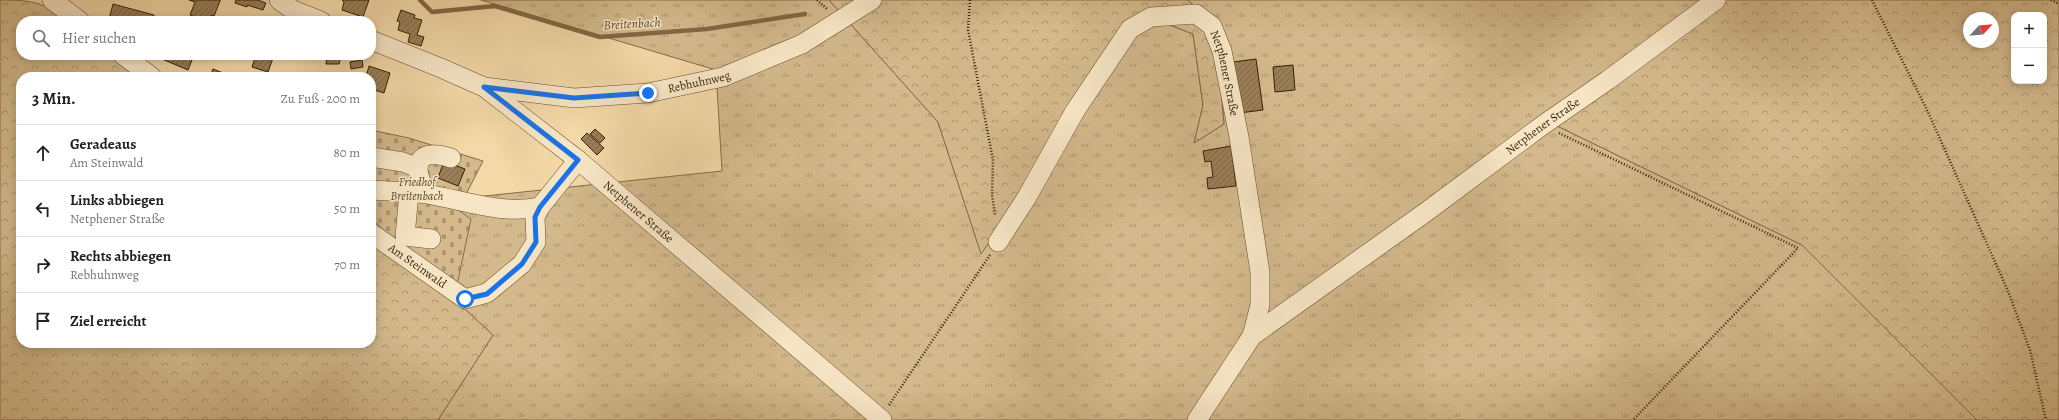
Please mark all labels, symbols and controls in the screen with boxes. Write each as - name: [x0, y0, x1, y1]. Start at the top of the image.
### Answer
- north arrow: [1963, 12, 1999, 48]
- map controls: [2011, 12, 2047, 84]
- button: +: [2011, 12, 2047, 48]
- water label: Breitenbach: [603, 14, 661, 33]
- search box: [16, 16, 376, 60]
- icon: search: [30, 27, 52, 49]
- text: Hier suchen: [62, 28, 136, 48]
- street label: Netphener Straße: [1206, 28, 1243, 117]
- button: −: [2011, 48, 2047, 84]
- street label: Rebhuhnweg: [666, 67, 733, 97]
- route end: [639, 84, 657, 102]
- text: 3 Min.: [32, 87, 76, 110]
- text: Zu Fuß · 200 m: [281, 90, 360, 107]
- street label: Netphener Straße: [1502, 94, 1583, 158]
- text: Geradeaus: [70, 134, 136, 154]
- icon: ahead: [32, 142, 54, 164]
- text: 80 m: [333, 144, 360, 161]
- text: Am Steinwald: [70, 154, 143, 171]
- park label: Friedhof Breitenbach: [391, 174, 444, 204]
- street label: Netphener Straße: [600, 177, 677, 246]
- text: Links abbiegen: [70, 190, 164, 210]
- icon: left: [32, 198, 54, 220]
- text: 50 m: [334, 200, 360, 217]
- text: Netphener Straße: [70, 210, 165, 227]
- street label: Am Steinwald: [384, 239, 450, 292]
- text: Rechts abbiegen: [70, 246, 171, 266]
- icon: right: [32, 254, 54, 276]
- text: 70 m: [334, 256, 360, 273]
- text: Rebhuhnweg: [70, 266, 139, 283]
- route start: [456, 290, 474, 308]
- icon: arrive: [32, 310, 54, 332]
- text: Ziel erreicht: [70, 311, 146, 331]

